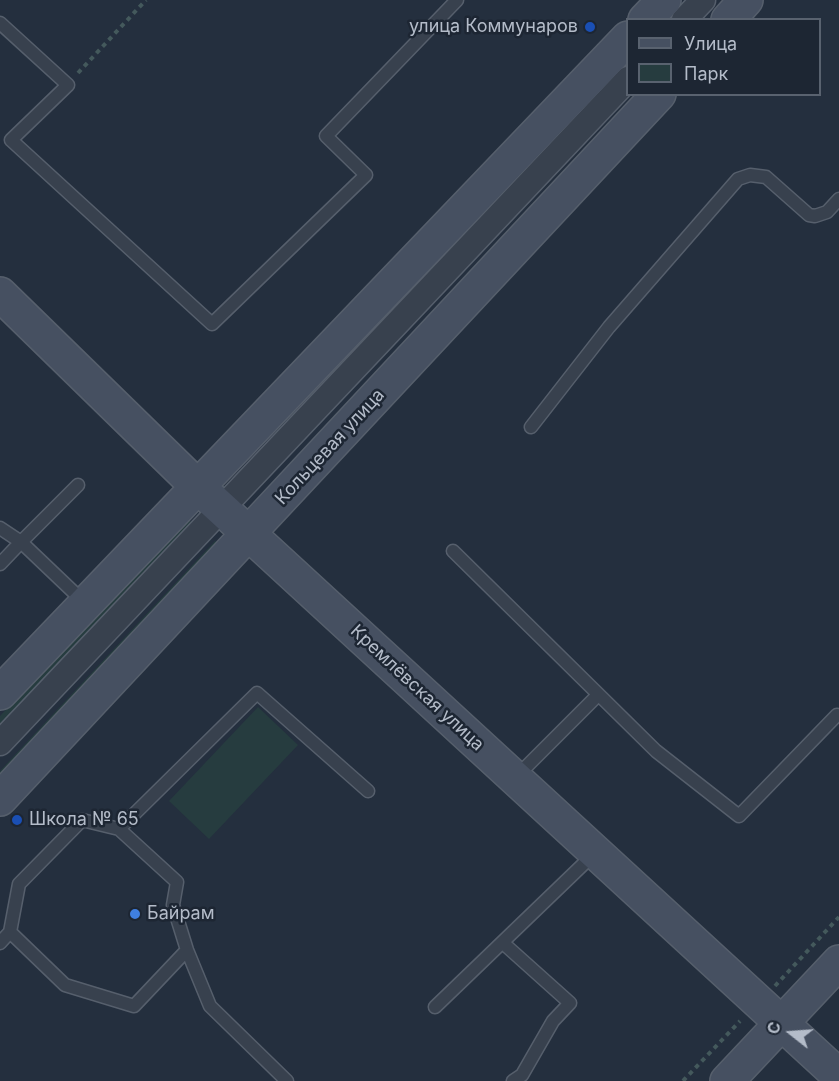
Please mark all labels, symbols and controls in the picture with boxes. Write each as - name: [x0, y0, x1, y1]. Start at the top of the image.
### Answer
- place label: улица Коммунаров: [409, 16, 578, 38]
- legend: [626, 18, 821, 96]
- marker: улица Коммунаров: [583, 20, 597, 34]
- text: Улица: [684, 33, 737, 54]
- text: Парк: [684, 63, 728, 84]
- street label: Кольцевая улица: [271, 385, 389, 509]
- street label: Кремлёвская улица: [346, 620, 488, 756]
- place label: Школа № 65: [29, 809, 139, 831]
- marker: Школа № 65: [10, 813, 24, 827]
- place label: Байрам: [147, 903, 215, 925]
- marker: Байрам: [128, 907, 142, 921]
- north arrow: [761, 1003, 821, 1063]
- text: С: [762, 1019, 785, 1036]

